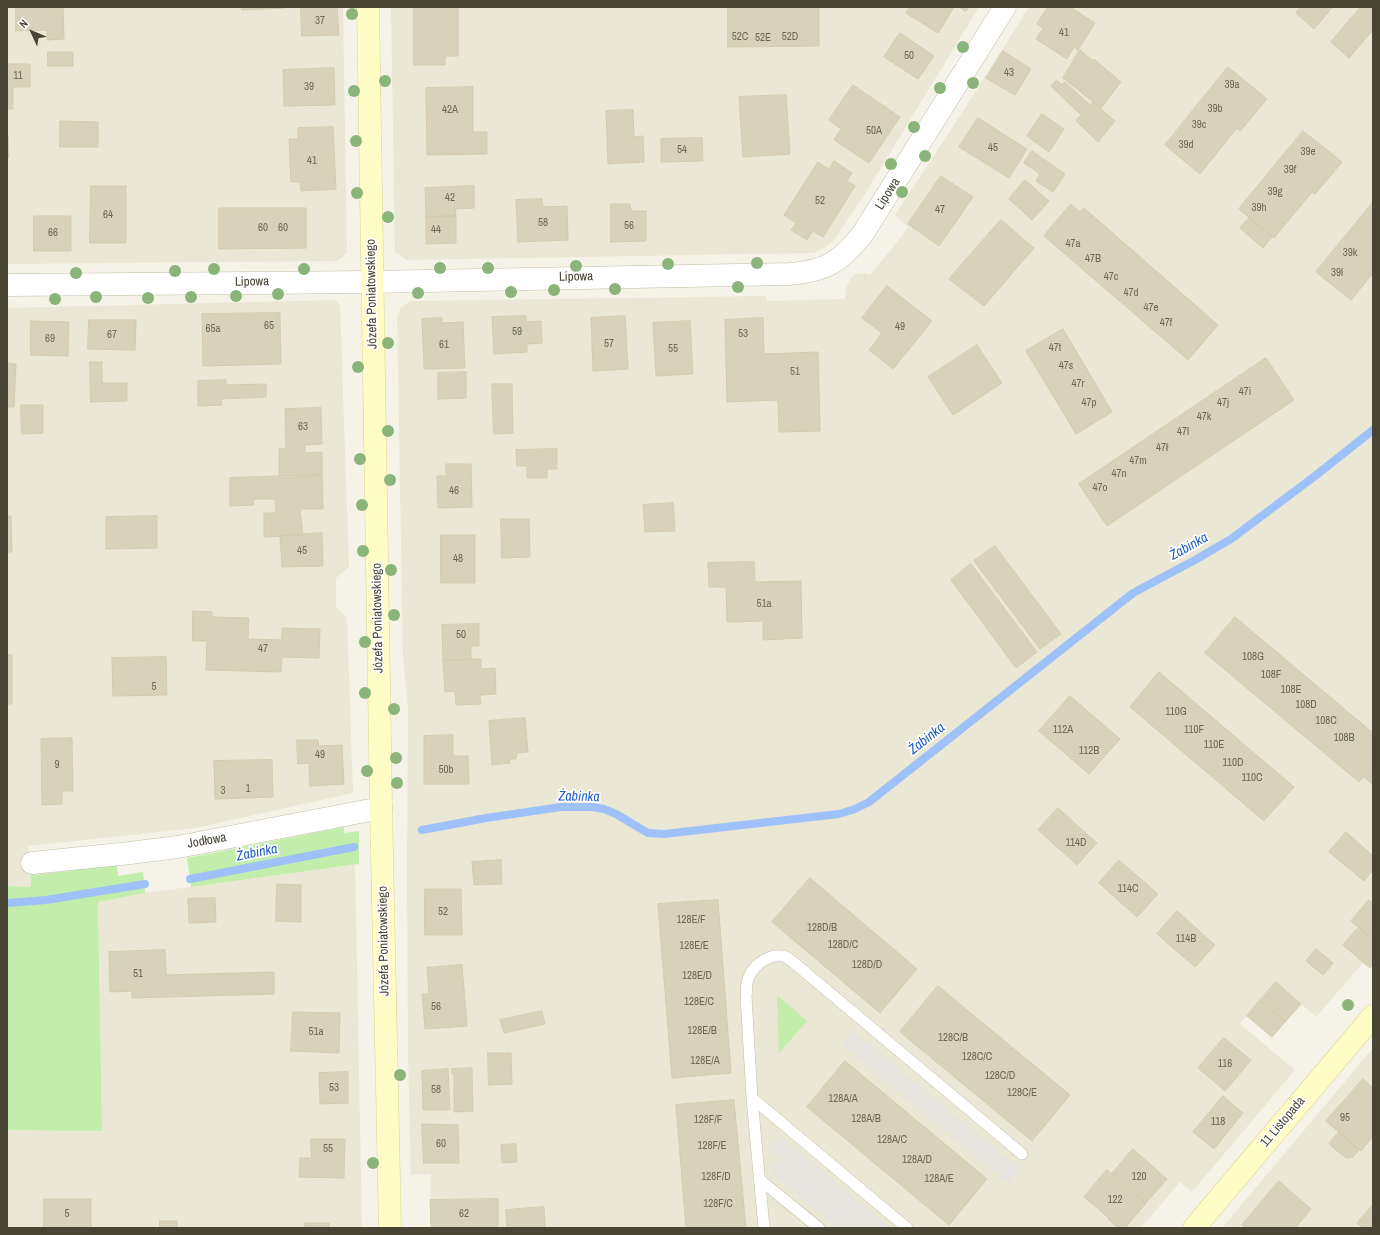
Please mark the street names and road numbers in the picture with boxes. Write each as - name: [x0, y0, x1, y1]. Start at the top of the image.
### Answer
- street label: Lipowa: [872, 175, 904, 213]
- street label: Józefa Poniatowskiego: [363, 239, 381, 349]
- street label: Lipowa: [559, 269, 593, 285]
- street label: Lipowa: [235, 274, 269, 290]
- street label: Józefa Poniatowskiego: [369, 563, 387, 673]
- street label: Jodłowa: [186, 830, 228, 852]
- street label: Józefa Poniatowskiego: [375, 886, 393, 996]
- street label: 11 Listopada: [1257, 1094, 1309, 1150]

